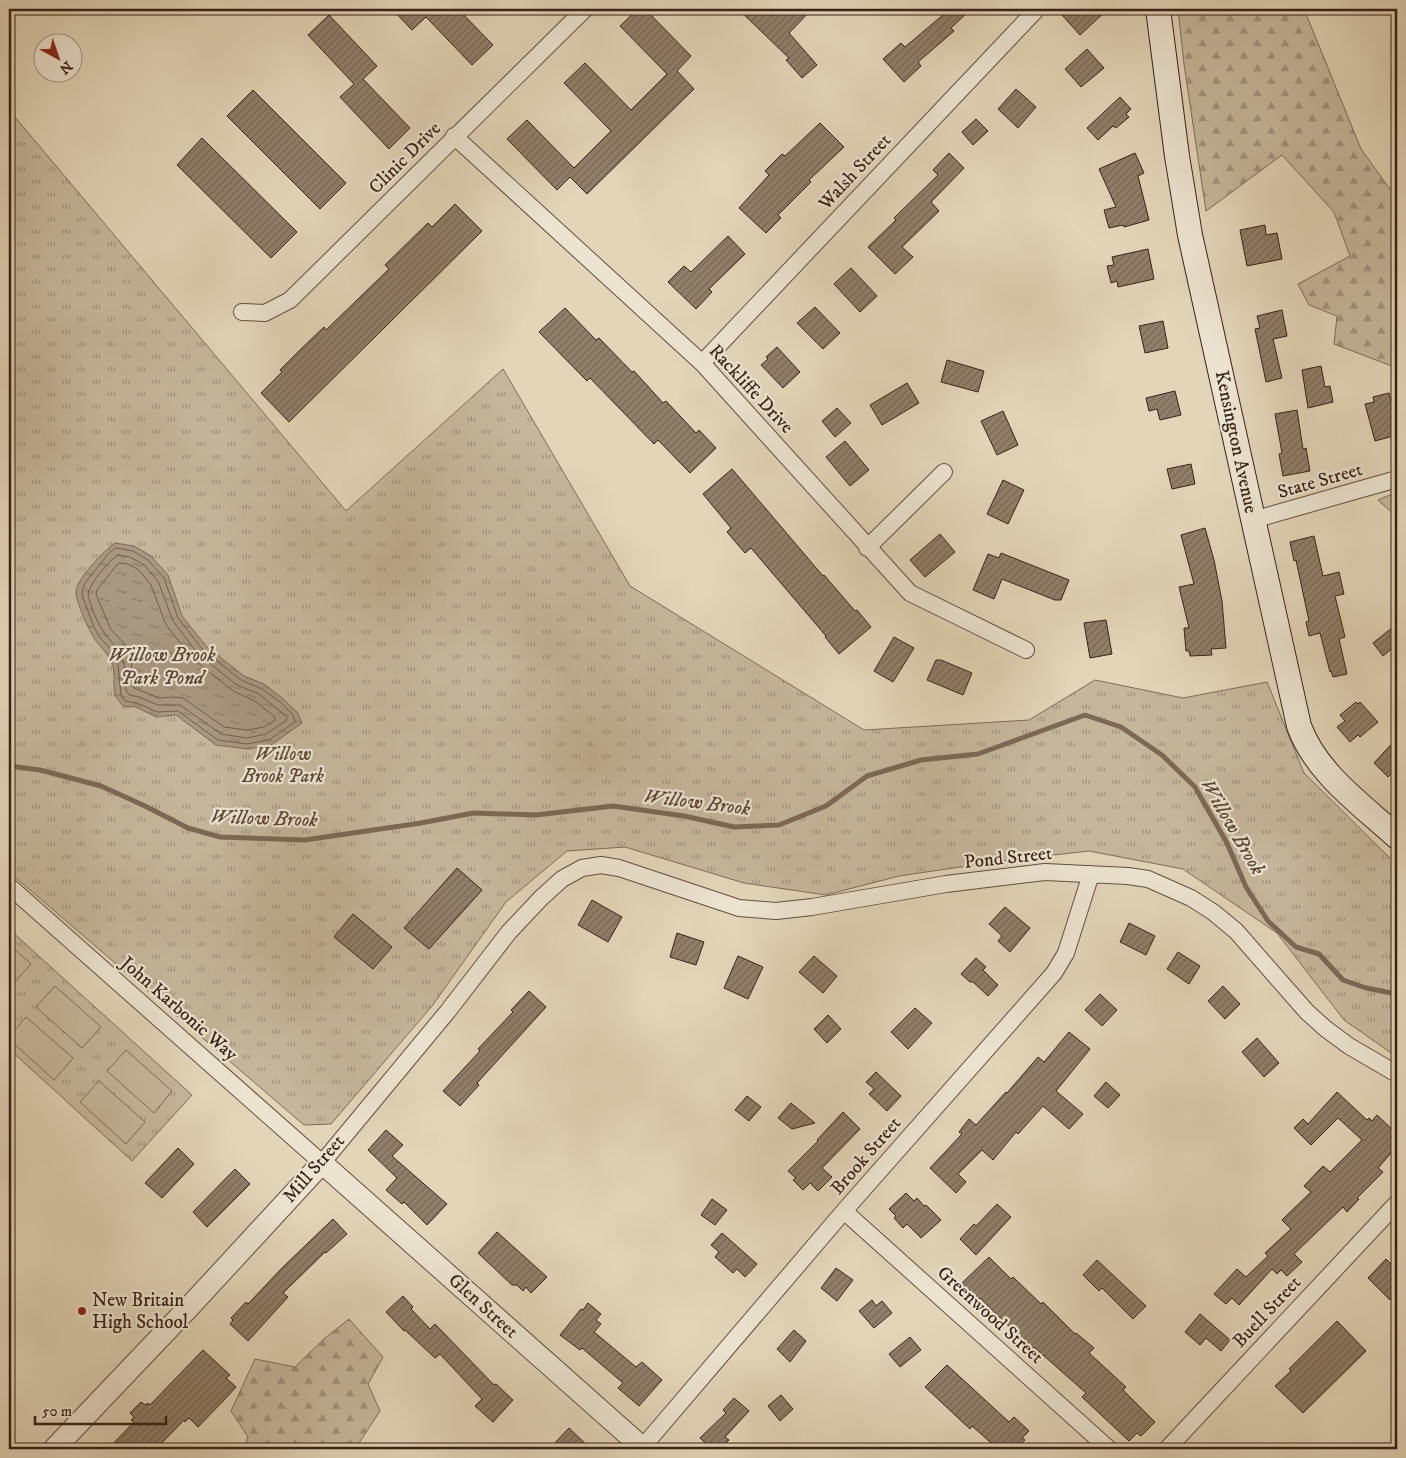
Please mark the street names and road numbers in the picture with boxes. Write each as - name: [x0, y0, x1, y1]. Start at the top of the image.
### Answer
- street label: Clinic Drive: [364, 117, 446, 199]
- street label: Walsh Street: [813, 129, 896, 215]
- street label: Rackliffe Drive: [704, 340, 798, 439]
- street label: Kensington Avenue: [1210, 368, 1262, 516]
- street label: State Street: [1275, 458, 1365, 504]
- street label: Pond Street: [963, 842, 1053, 874]
- street label: John Karbonic Way: [114, 951, 243, 1067]
- street label: Brook Street: [826, 1112, 906, 1200]
- street label: Mill Street: [278, 1130, 350, 1208]
- street label: Greenwood Street: [932, 1261, 1048, 1369]
- street label: Glen Street: [443, 1269, 523, 1343]
- street label: Buell Street: [1228, 1271, 1306, 1353]

